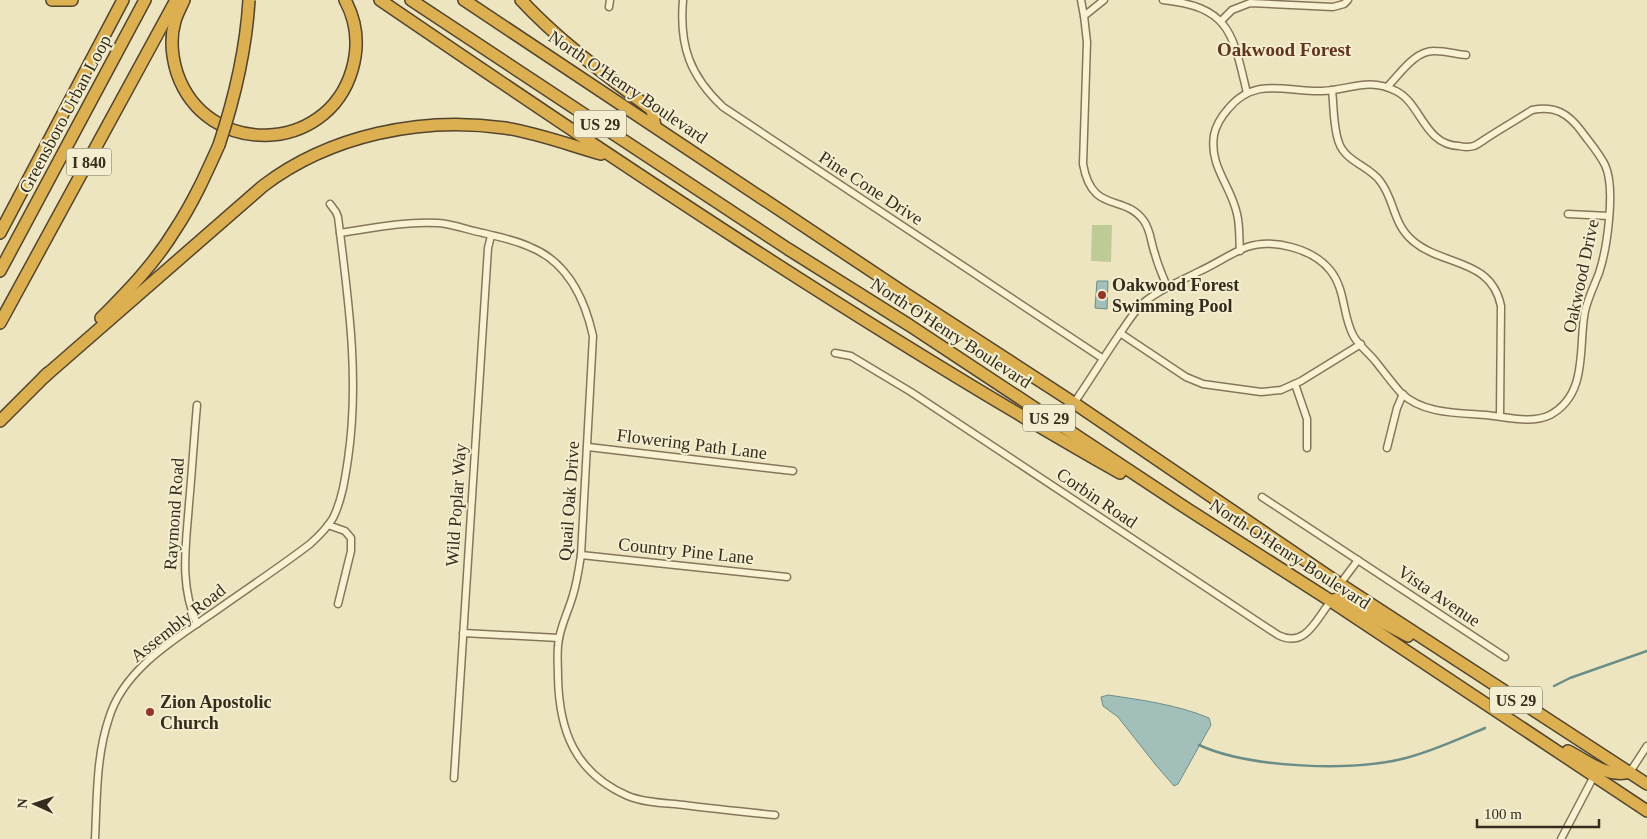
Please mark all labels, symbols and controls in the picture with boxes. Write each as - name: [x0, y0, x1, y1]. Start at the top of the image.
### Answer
- street label: North O'Henry Boulevard: [545, 26, 711, 148]
- street label: Greensboro Urban Loop: [15, 32, 115, 196]
- district label: Oakwood Forest: [1217, 39, 1352, 60]
- road number: US 29: [574, 110, 626, 138]
- street label: Pine Cone Drive: [815, 147, 927, 229]
- road number: I 840: [66, 148, 112, 176]
- street label: Oakwood Drive: [1559, 217, 1603, 335]
- street label: North O'Henry Boulevard: [867, 274, 1035, 392]
- place label: Oakwood Forest Swimming Pool: [1112, 275, 1239, 316]
- marker: Oakwood Forest Swimming Pool: [1096, 289, 1108, 301]
- road number: US 29: [1023, 404, 1075, 432]
- street label: Flowering Path Lane: [616, 425, 768, 463]
- street label: Quail Oak Drive: [555, 440, 583, 562]
- street label: Wild Poplar Way: [442, 443, 470, 567]
- street label: Raymond Road: [160, 457, 188, 571]
- street label: Corbin Road: [1053, 464, 1141, 532]
- street label: North O'Henry Boulevard: [1206, 495, 1374, 613]
- street label: Country Pine Lane: [617, 534, 755, 568]
- street label: Vista Avenue: [1394, 561, 1484, 631]
- street label: Assembly Road: [127, 580, 229, 666]
- road number: US 29: [1490, 686, 1542, 714]
- place label: Zion Apostolic Church: [160, 692, 272, 733]
- marker: Zion Apostolic Church: [144, 706, 156, 718]
- north arrow: [10, 779, 60, 829]
- scale bar: [1477, 796, 1600, 828]
- text: N: [15, 798, 30, 809]
- text: 100 m: [1484, 806, 1522, 822]

